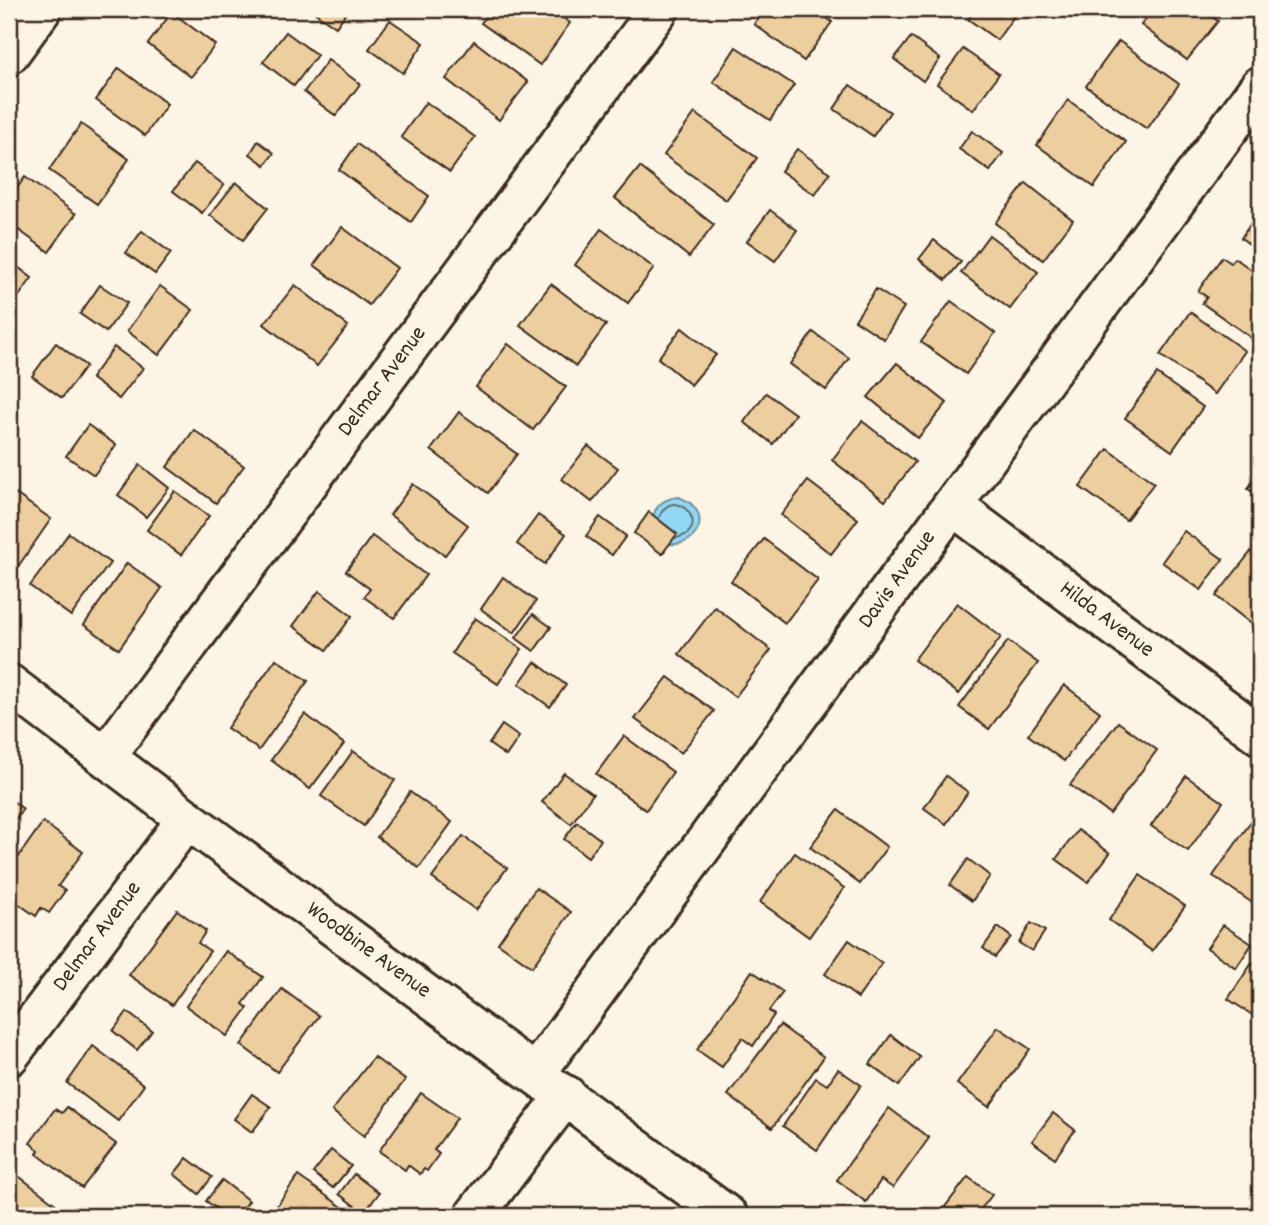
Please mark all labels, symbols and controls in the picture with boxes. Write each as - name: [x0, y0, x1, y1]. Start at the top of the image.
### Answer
- street label: Delmar Avenue: [330, 320, 436, 444]
- street label: Davis Avenue: [851, 524, 945, 636]
- street label: Hilda Avenue: [1052, 573, 1160, 667]
- street label: Delmar Avenue: [45, 875, 151, 999]
- street label: Woodbine Avenue: [299, 894, 437, 1008]

